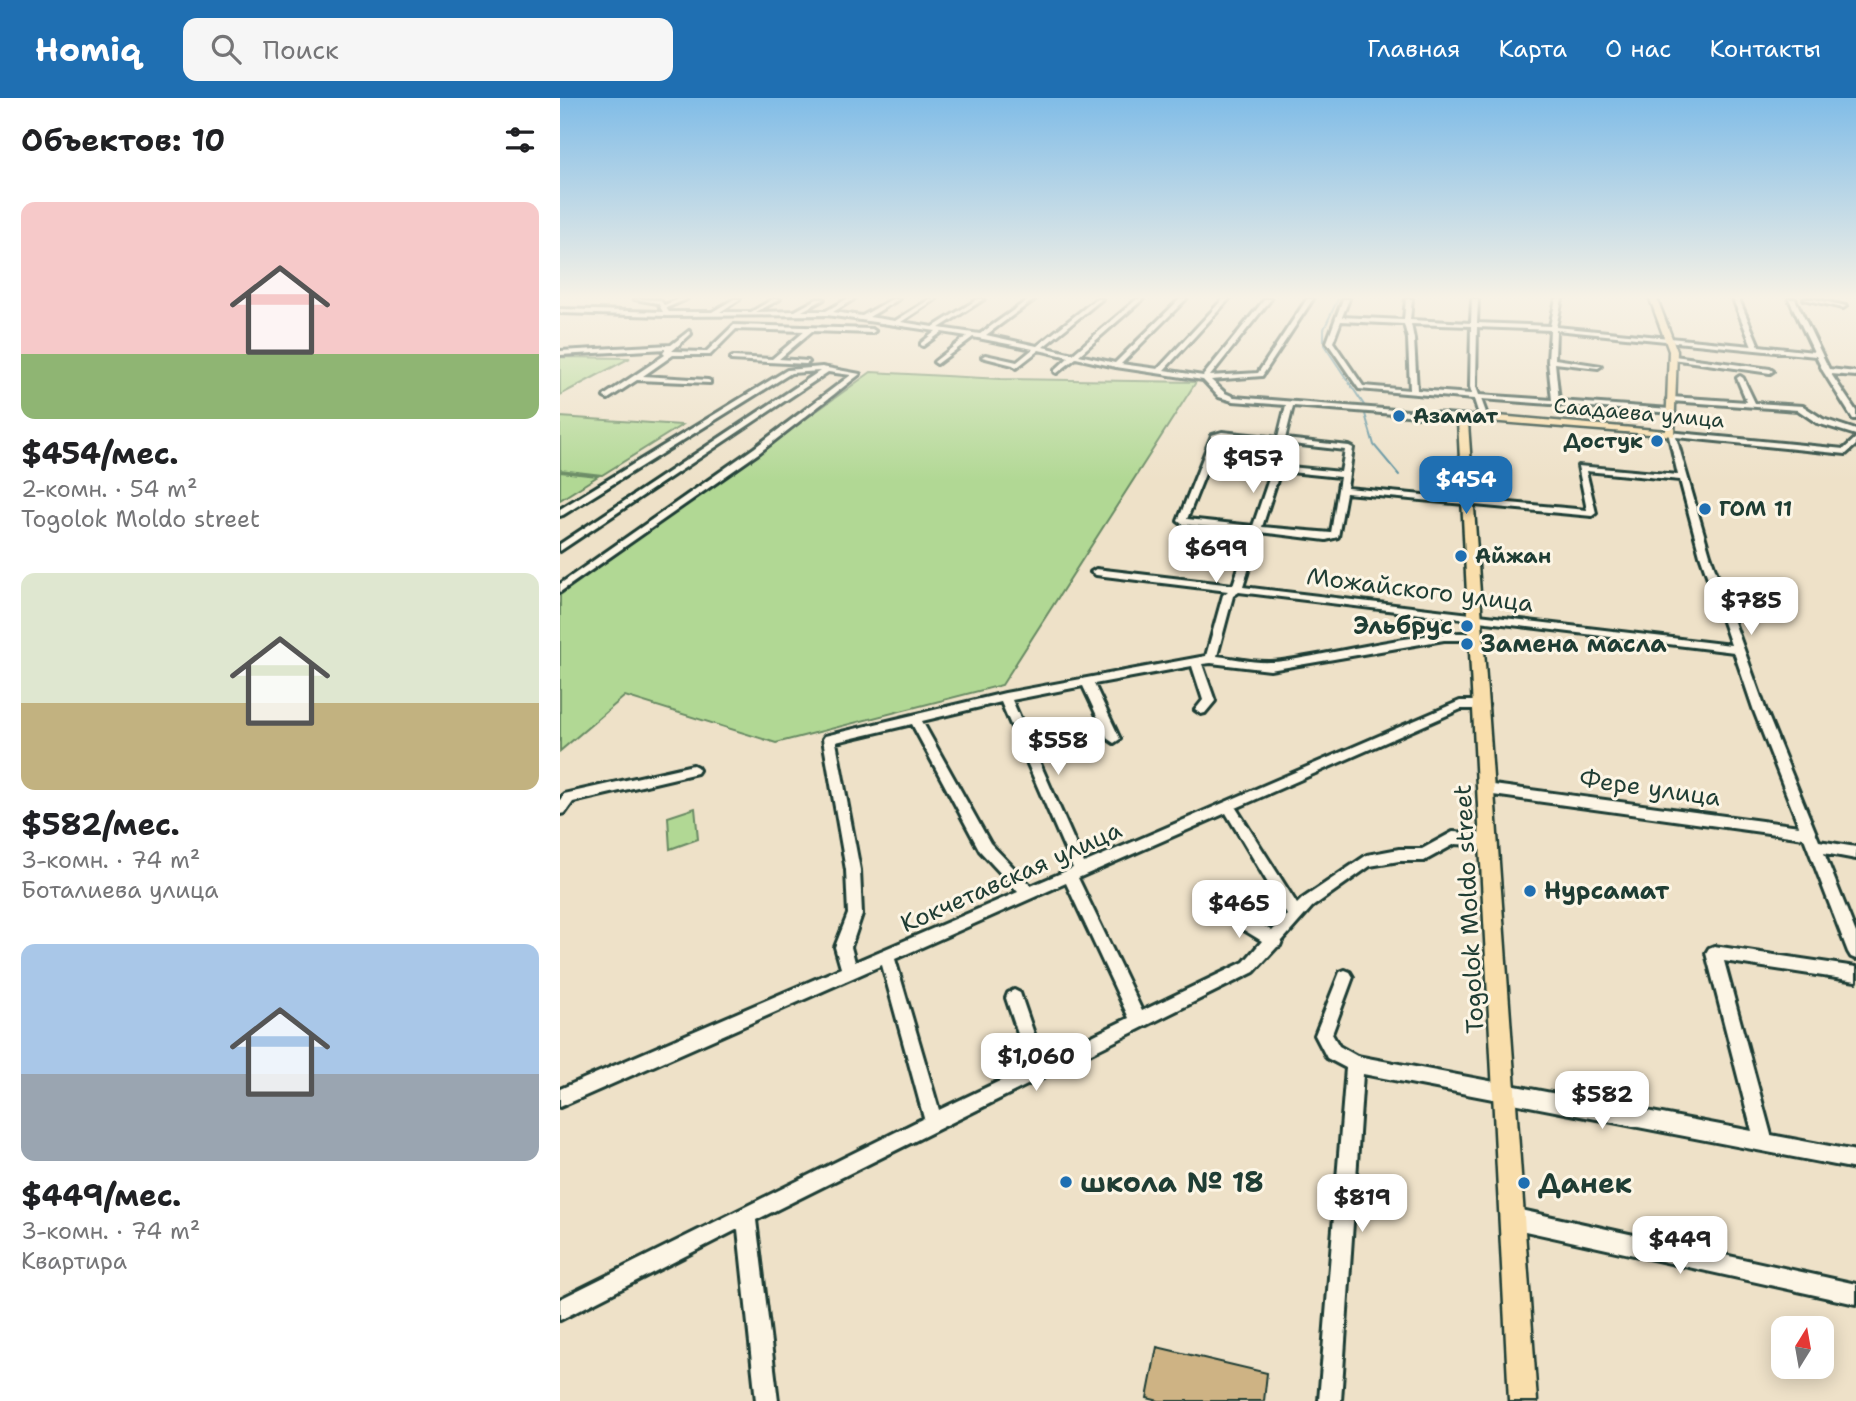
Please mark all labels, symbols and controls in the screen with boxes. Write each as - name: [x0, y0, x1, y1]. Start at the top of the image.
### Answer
- search box: [183, 18, 673, 81]
- text: Homiq: [35, 27, 141, 72]
- icon: search: [207, 30, 245, 68]
- text: Поиск: [263, 32, 339, 67]
- text: Главная: [1367, 33, 1460, 65]
- text: Карта: [1498, 33, 1567, 65]
- text: О нас: [1605, 33, 1671, 65]
- text: Контакты: [1709, 33, 1821, 65]
- text: Объектов: 10: [21, 120, 225, 161]
- icon: filters: [501, 121, 539, 159]
- icon: home: [217, 247, 343, 373]
- street label: Саадаева улица: [1552, 392, 1726, 434]
- place label: Азамат: [1413, 402, 1498, 430]
- marker: Азамат: [1391, 408, 1407, 424]
- place label: Достук: [1563, 427, 1643, 455]
- text: $454/мес.: [21, 433, 179, 474]
- marker: Достук: [1649, 433, 1665, 449]
- pin: $957: [1212, 436, 1294, 495]
- text: $957: [1222, 443, 1284, 473]
- pin: $454: [1425, 456, 1507, 516]
- text: $454: [1435, 464, 1497, 494]
- text: 2-комн. · 54 m²: [21, 474, 198, 504]
- place label: ГОМ 11: [1719, 495, 1792, 523]
- marker: ГОМ 11: [1697, 501, 1713, 517]
- text: Togolok Moldo street: [21, 504, 260, 534]
- pin: $699: [1175, 526, 1257, 585]
- text: $699: [1185, 533, 1247, 563]
- place label: Айжан: [1475, 542, 1551, 570]
- marker: Айжан: [1453, 548, 1469, 564]
- street label: Можайского улица: [1305, 560, 1535, 620]
- pin: $785: [1710, 578, 1792, 637]
- text: $785: [1720, 585, 1782, 615]
- place label: Эльбрус: [1353, 610, 1453, 642]
- icon: home: [217, 618, 343, 744]
- marker: Эльбрус: [1459, 618, 1475, 634]
- place label: Замена масла: [1481, 628, 1667, 660]
- marker: Замена масла: [1459, 636, 1475, 652]
- pin: $558: [1017, 718, 1099, 777]
- text: $558: [1028, 725, 1088, 755]
- street label: Фере улица: [1577, 762, 1723, 814]
- street label: Togolok Moldo street: [1446, 784, 1492, 1034]
- text: $582/мес.: [21, 804, 180, 845]
- street label: Кокчетавская улица: [895, 814, 1127, 940]
- text: 3-комн. · 74 m²: [21, 845, 200, 875]
- text: Боталиева улица: [21, 875, 219, 905]
- place label: Нурсамат: [1544, 875, 1670, 907]
- pin: $465: [1198, 880, 1280, 940]
- marker: Нурсамат: [1522, 883, 1538, 899]
- text: $465: [1208, 888, 1270, 918]
- icon: home: [217, 989, 343, 1115]
- pin: $1,060: [979, 1034, 1093, 1093]
- text: $1,060: [997, 1041, 1075, 1071]
- pin: $582: [1561, 1072, 1643, 1131]
- text: $582: [1571, 1079, 1633, 1109]
- place label: школа № 18: [1080, 1163, 1264, 1201]
- place label: Данек: [1538, 1164, 1632, 1202]
- marker: школа № 18: [1058, 1174, 1074, 1190]
- pin: $819: [1321, 1174, 1403, 1234]
- text: $449/мес.: [21, 1175, 181, 1216]
- marker: Данек: [1516, 1175, 1532, 1191]
- text: $819: [1333, 1182, 1391, 1212]
- text: 3-комн. · 74 m²: [21, 1216, 200, 1246]
- pin: $449: [1639, 1216, 1721, 1276]
- text: $449: [1648, 1224, 1712, 1254]
- text: Квартира: [21, 1246, 127, 1276]
- north arrow: [1771, 1316, 1834, 1379]
- map controls: [1771, 1316, 1834, 1379]

